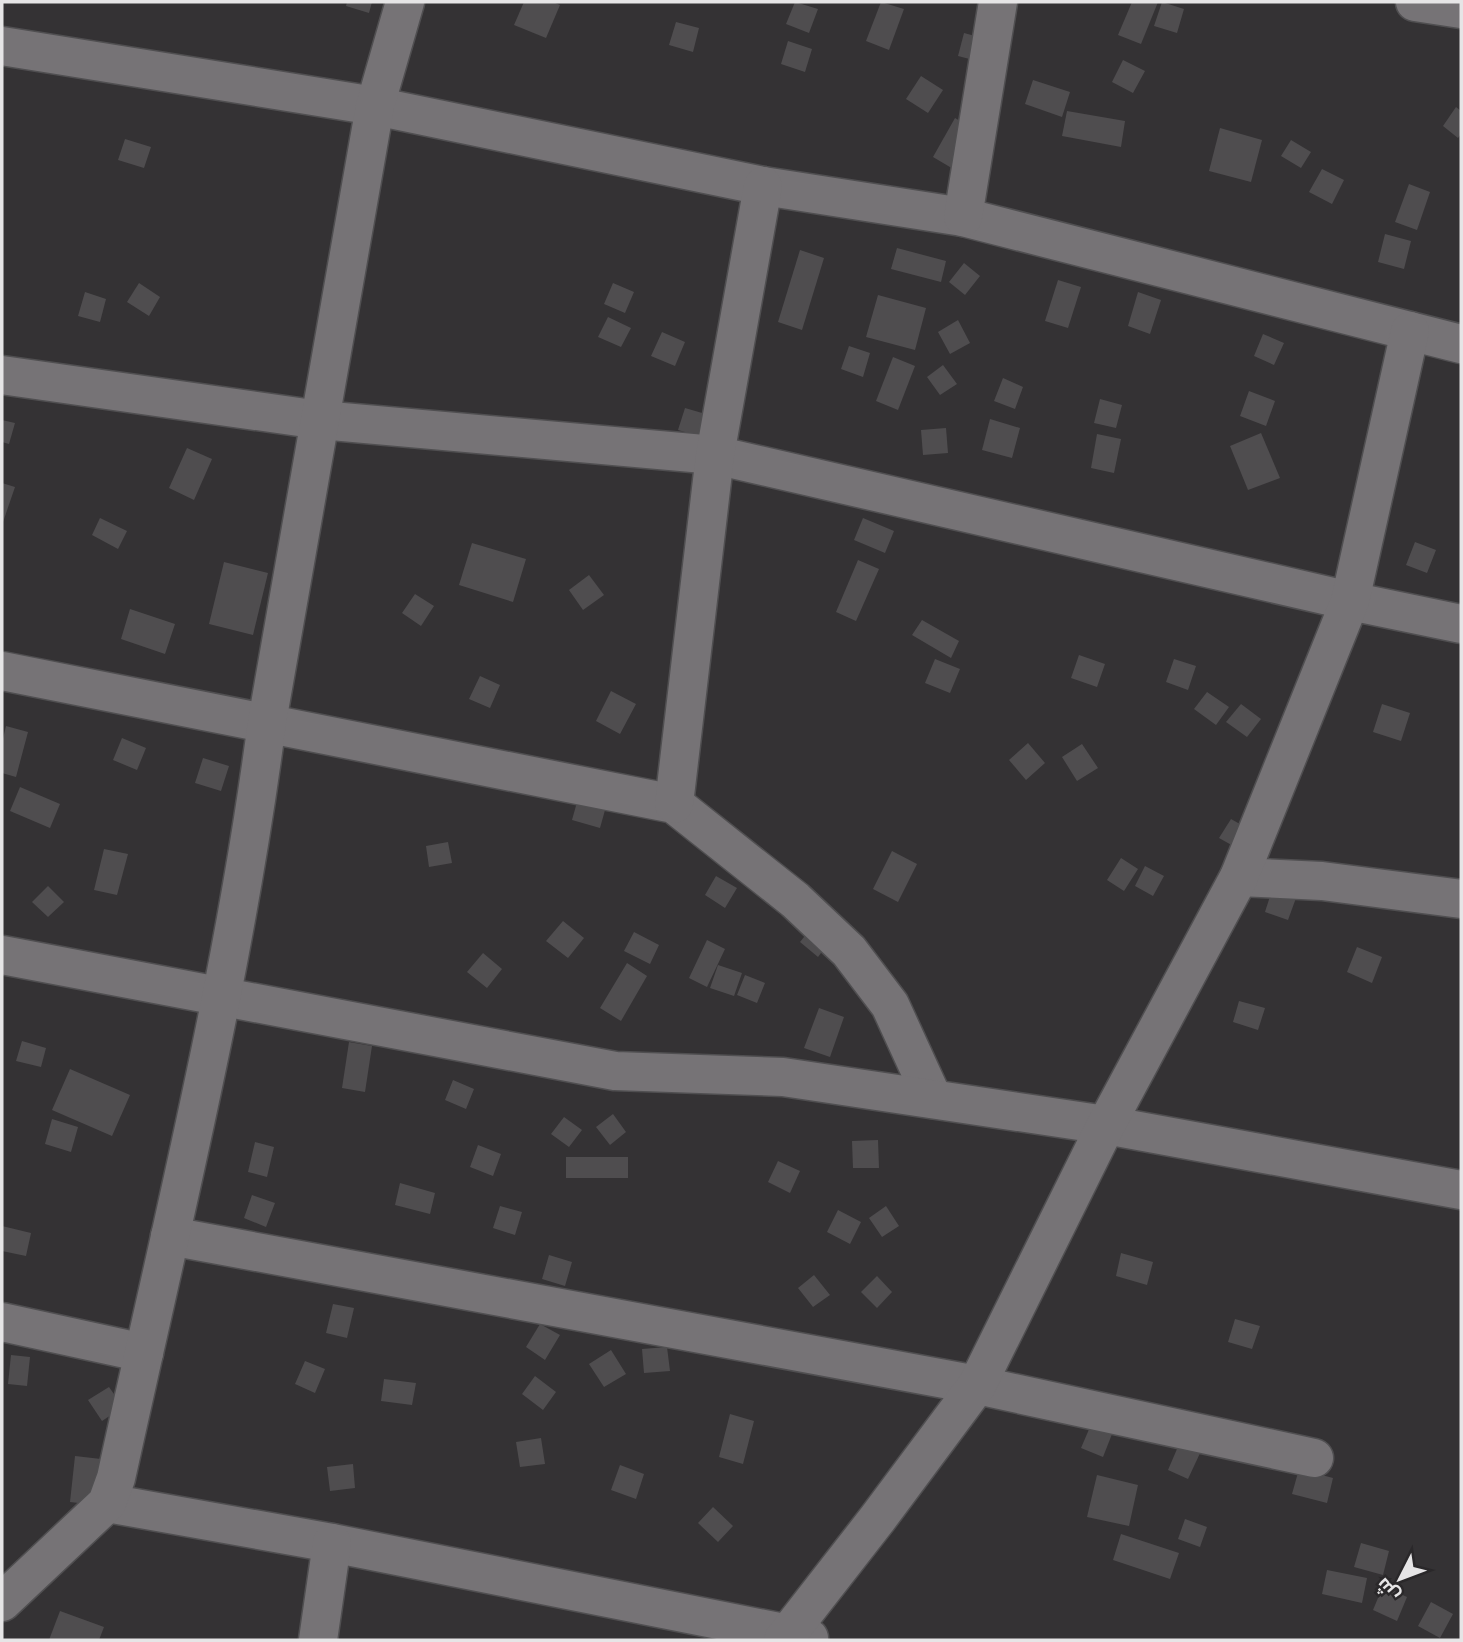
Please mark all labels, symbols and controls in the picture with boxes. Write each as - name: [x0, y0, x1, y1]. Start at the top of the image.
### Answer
- north arrow: [1365, 1544, 1435, 1614]
- text: ش: [1372, 1573, 1404, 1606]

